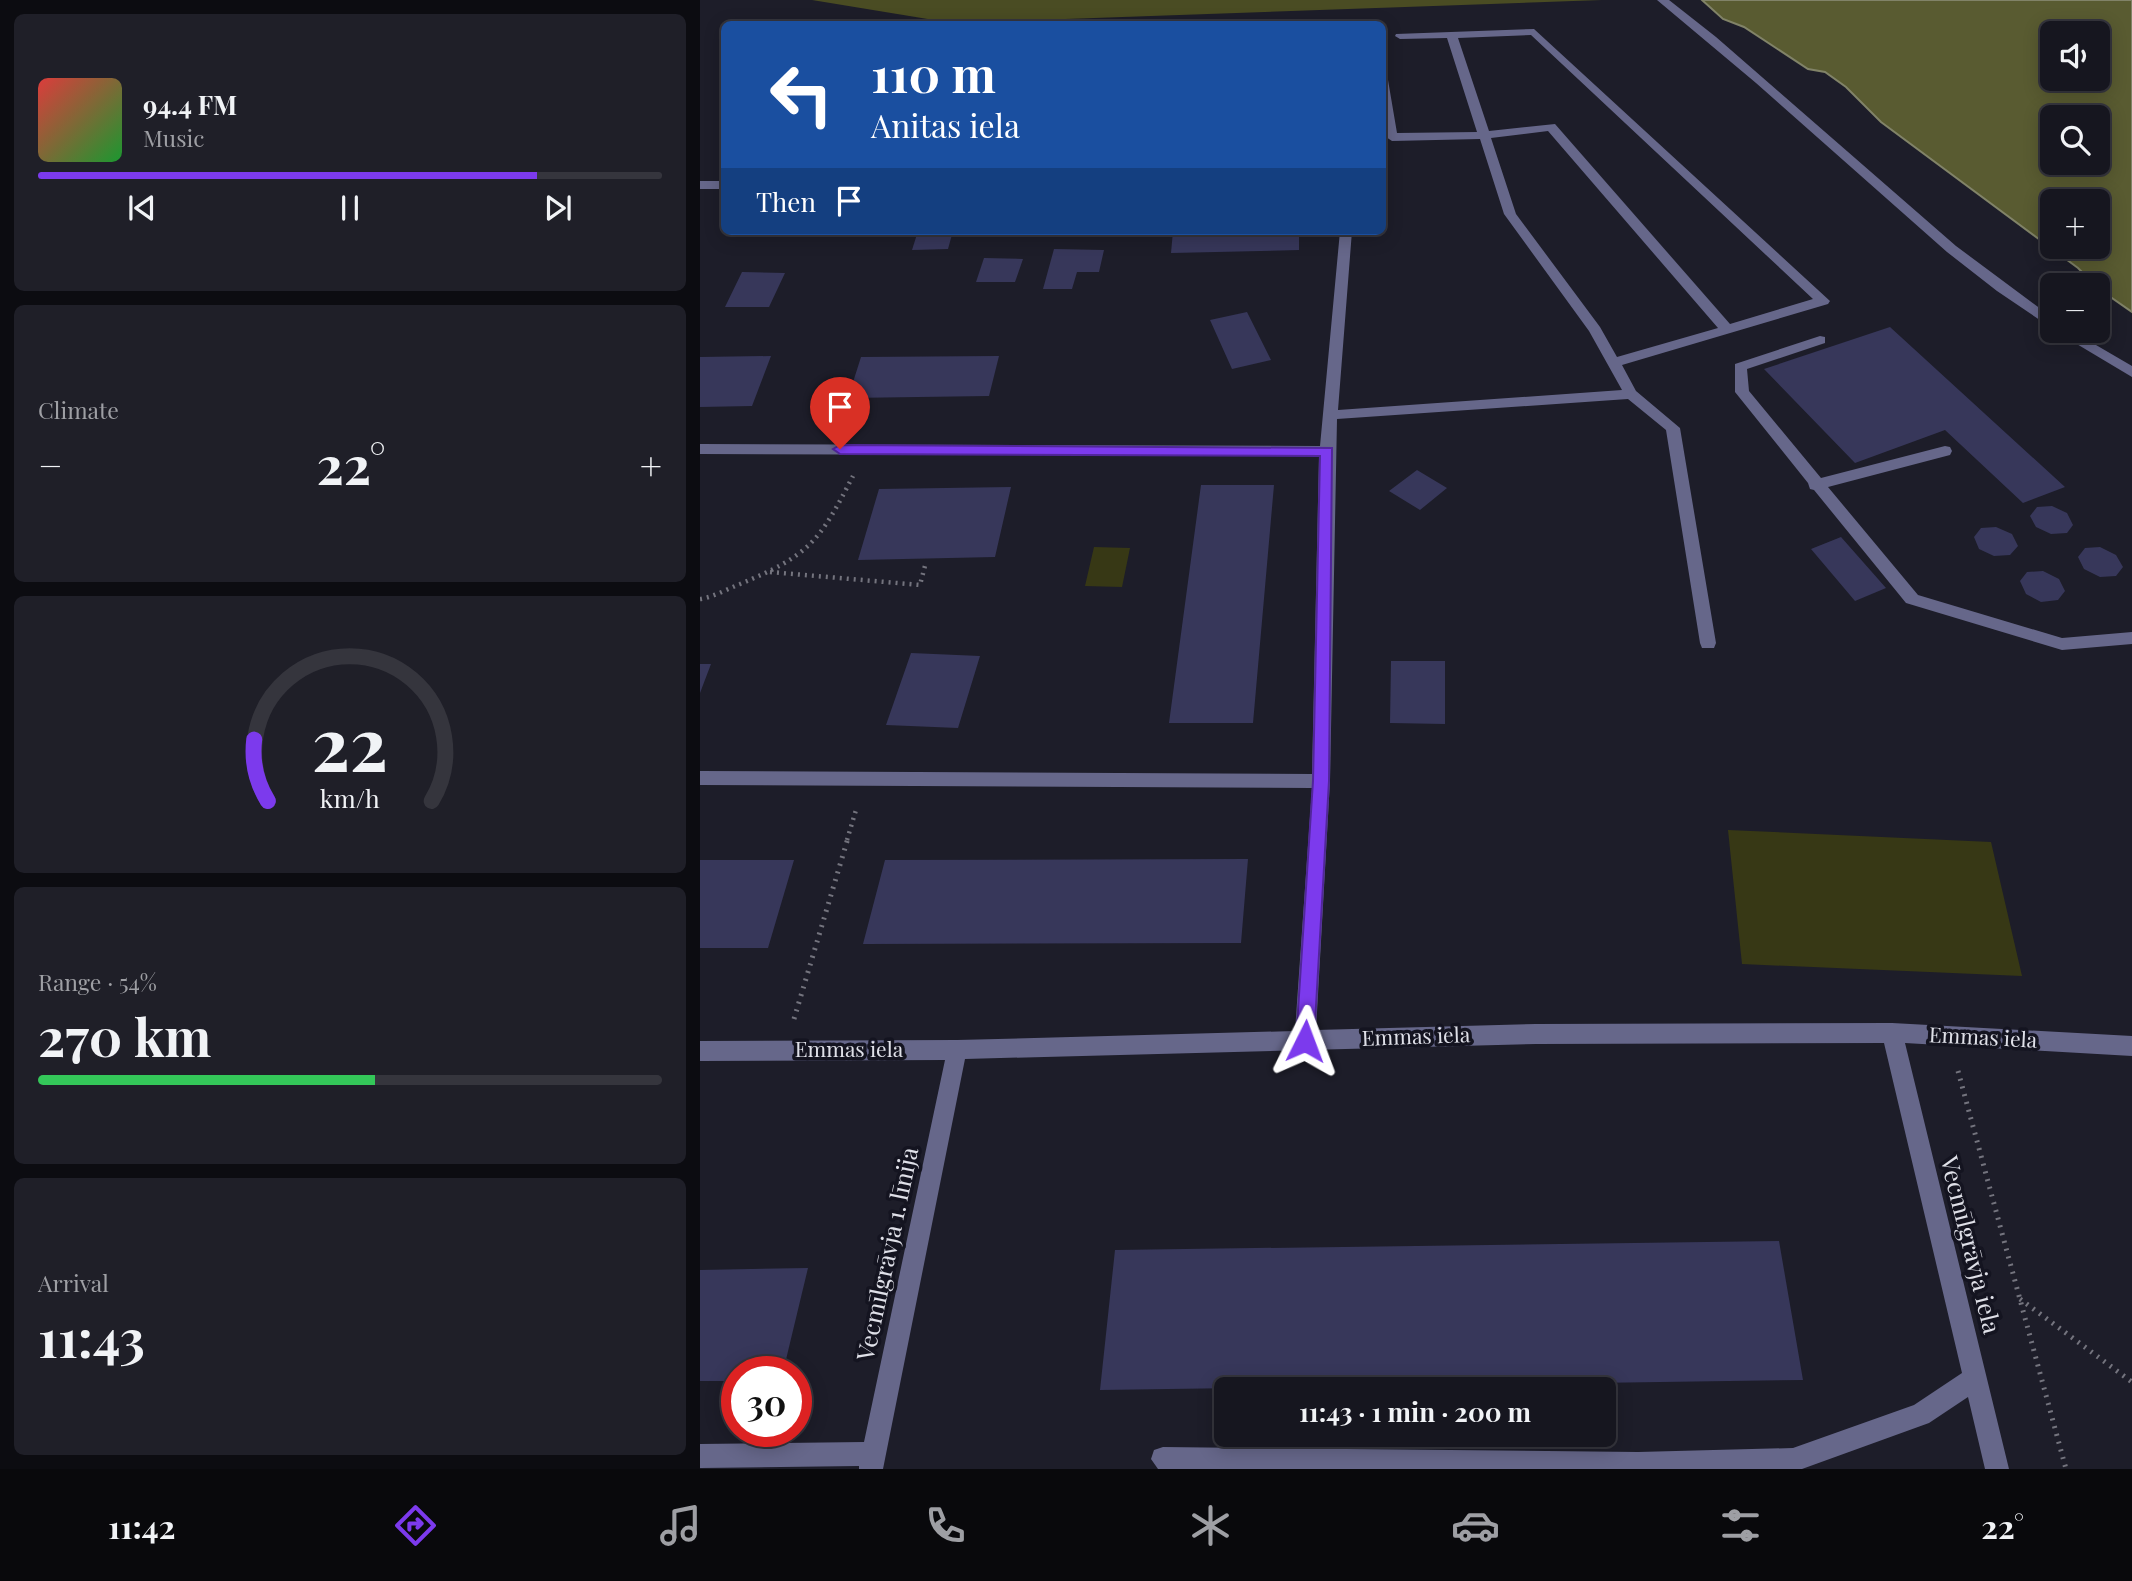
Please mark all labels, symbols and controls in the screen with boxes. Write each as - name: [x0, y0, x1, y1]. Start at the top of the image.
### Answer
- map controls: [2040, 21, 2110, 343]
- button: sound: [2040, 21, 2110, 91]
- text: 110 m: [871, 40, 996, 105]
- icon: left: [756, 49, 847, 140]
- text: 94.4 FM: [143, 87, 237, 122]
- text: Anitas iela: [871, 103, 1020, 146]
- button: search: [2040, 105, 2110, 175]
- text: Music: [143, 122, 204, 153]
- icon: arrive: [830, 182, 868, 220]
- text: Then: [756, 184, 816, 219]
- icon: previous: [123, 189, 161, 227]
- icon: pause: [331, 189, 369, 227]
- icon: next: [539, 189, 577, 227]
- button: +: [2040, 189, 2110, 259]
- button: −: [2040, 273, 2110, 343]
- pin: [810, 377, 870, 449]
- icon: arrive: [821, 388, 859, 426]
- text: Climate: [38, 394, 119, 425]
- text: 22°: [317, 429, 386, 498]
- text: −: [38, 439, 63, 490]
- text: +: [640, 439, 662, 490]
- text: 22: [312, 692, 388, 789]
- text: km/h: [320, 780, 380, 813]
- text: Range · 54%: [38, 966, 157, 997]
- text: 270 km: [38, 1001, 211, 1070]
- position arrow: [1268, 1004, 1342, 1078]
- street label: Emmas iela: [1361, 1019, 1471, 1051]
- street label: Emmas iela: [1928, 1019, 2039, 1053]
- street label: Emmas iela: [795, 1034, 904, 1062]
- street label: Vecmīlgrāvja 1. līnija: [848, 1144, 924, 1364]
- street label: Vecmīlgrāvja iela: [1934, 1152, 2009, 1337]
- text: Arrival: [38, 1267, 109, 1298]
- text: 11:43: [38, 1302, 145, 1371]
- speed limit sign: 30: [721, 1356, 812, 1447]
- text: 11:43 · 1 min · 200 m: [1299, 1394, 1531, 1429]
- icon: directions: [391, 1501, 440, 1550]
- icon: music: [656, 1501, 705, 1550]
- icon: phone: [921, 1501, 970, 1550]
- icon: climate: [1186, 1501, 1235, 1550]
- icon: car: [1451, 1501, 1500, 1550]
- icon: filters: [1716, 1501, 1765, 1550]
- text: 11:42: [108, 1504, 175, 1547]
- text: 22°: [1981, 1504, 2024, 1547]

